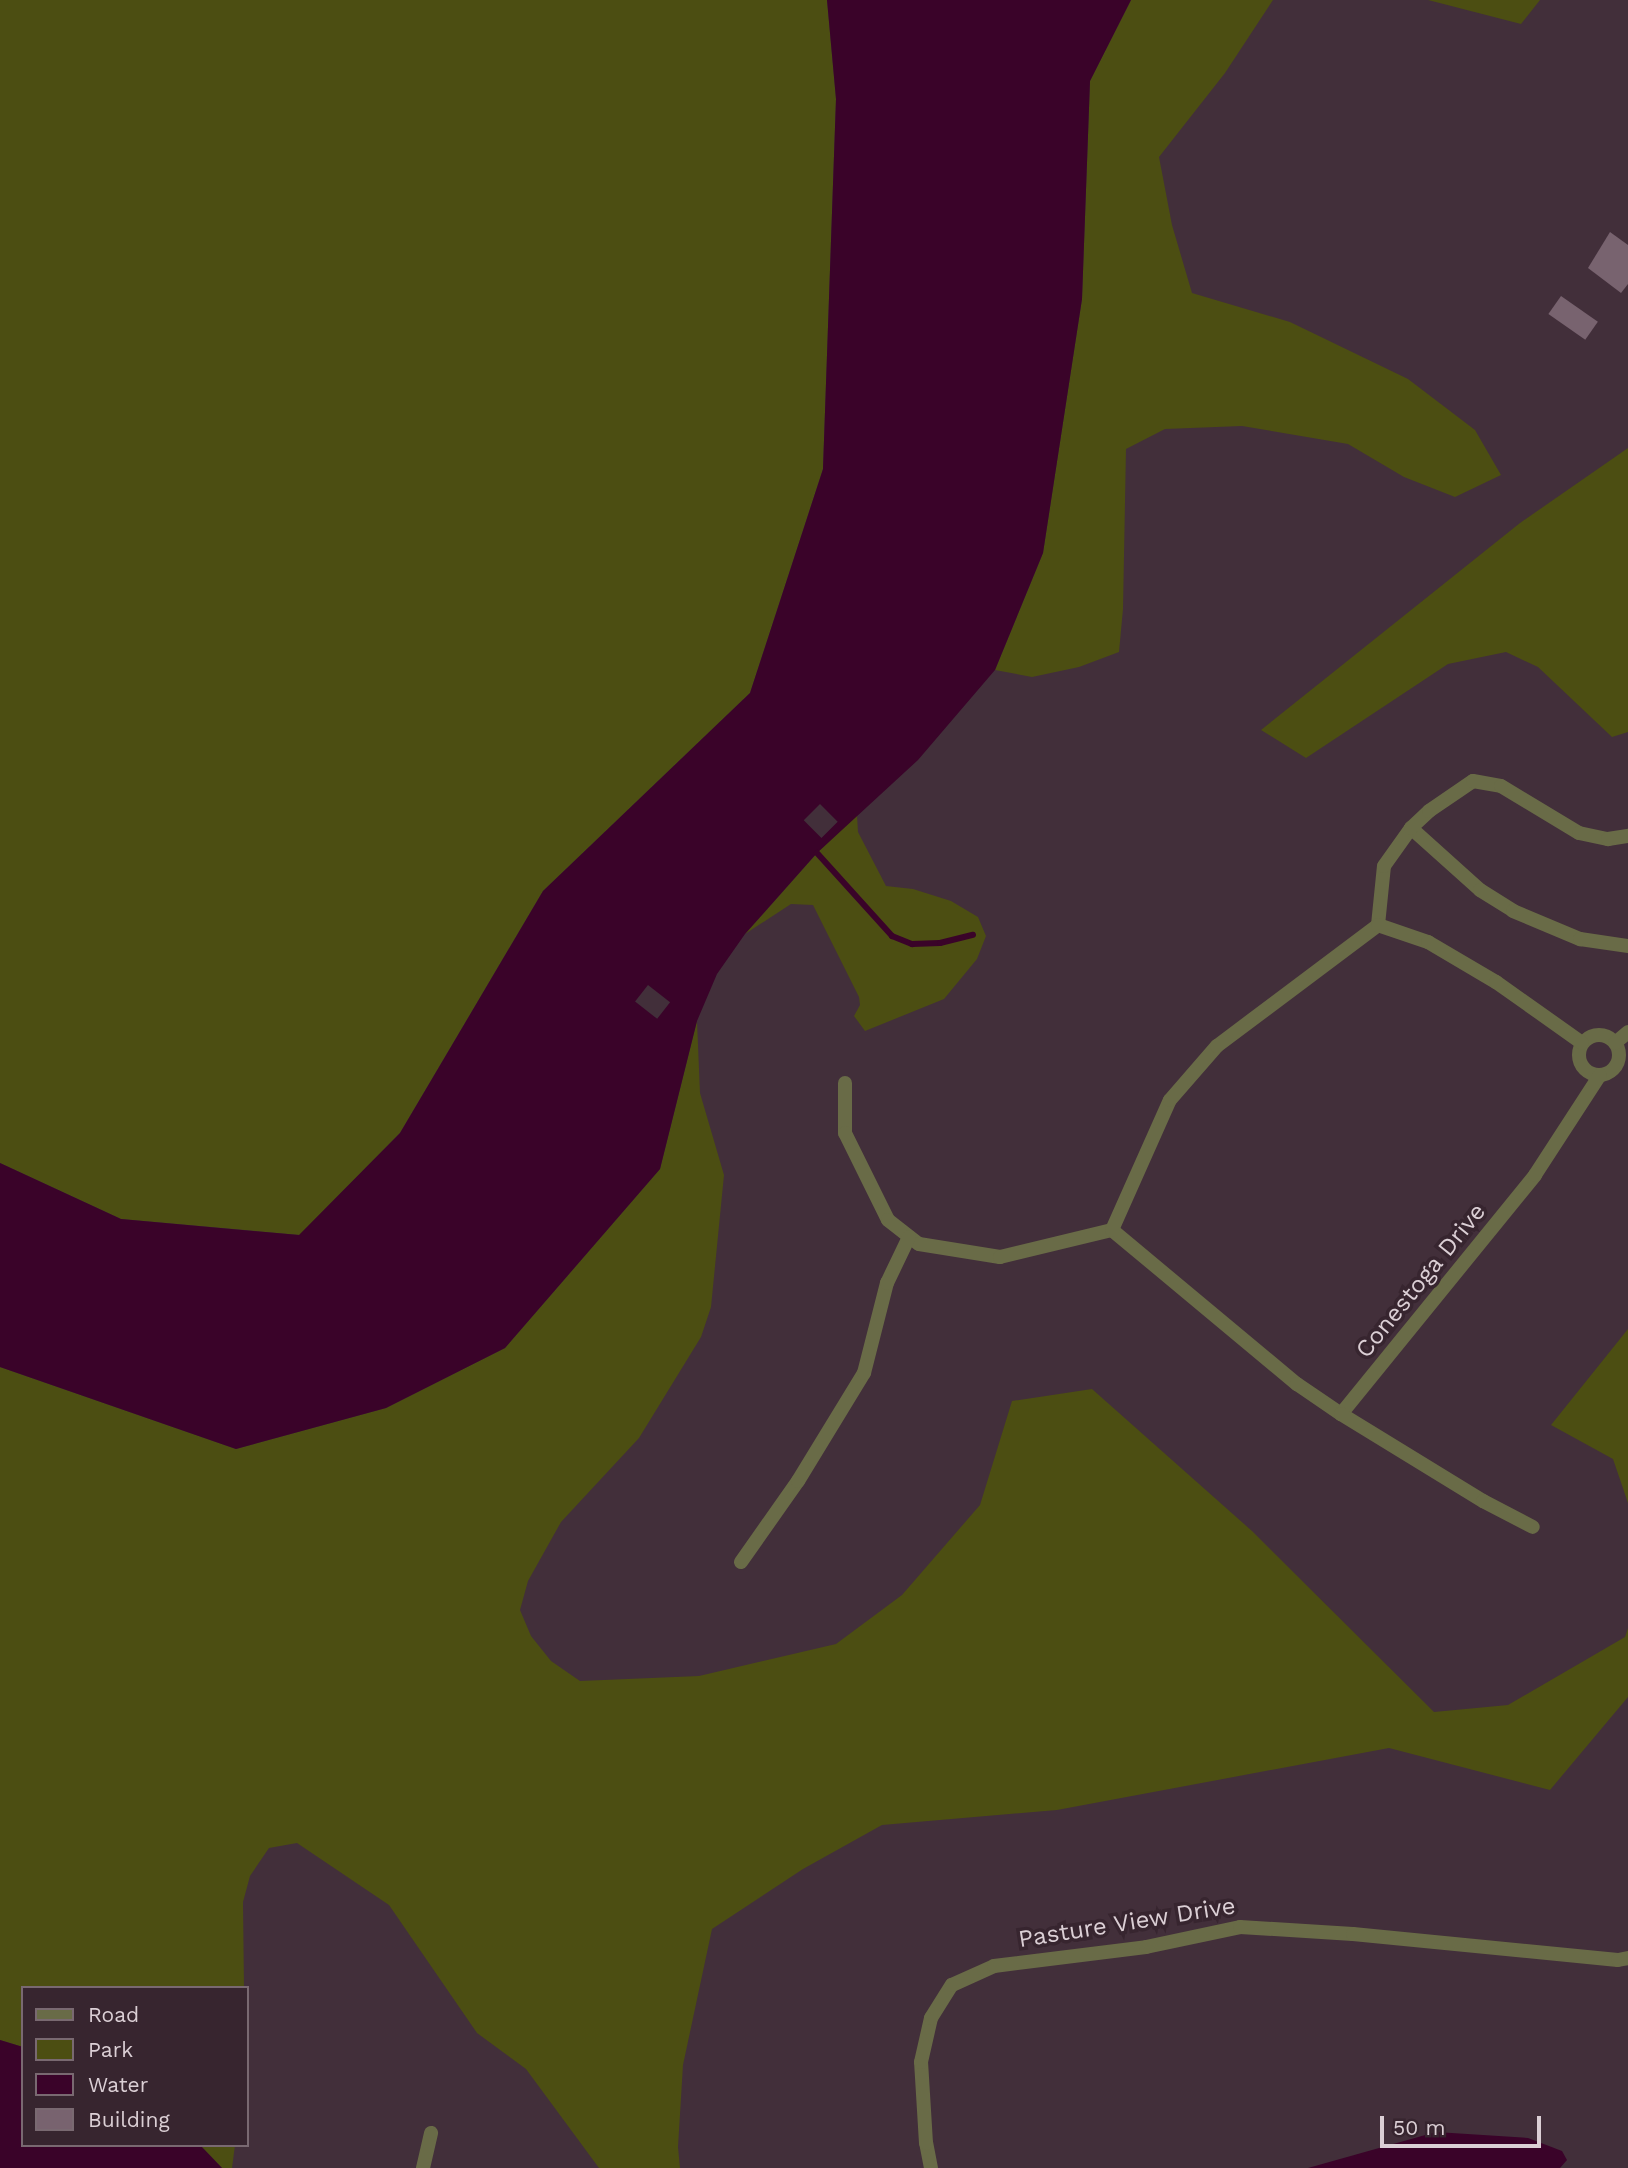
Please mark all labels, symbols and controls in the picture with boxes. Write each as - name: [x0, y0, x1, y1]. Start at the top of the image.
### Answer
- street label: Conestoga Drive: [1350, 1198, 1492, 1364]
- street label: Pasture View Drive: [1016, 1892, 1238, 1954]
- legend: [21, 1986, 248, 2147]
- text: Road: [88, 2002, 139, 2027]
- text: Park: [88, 2037, 133, 2062]
- text: Water: [88, 2072, 148, 2097]
- scale bar: [1383, 2102, 1544, 2146]
- text: Building: [88, 2107, 170, 2132]
- text: 50 m: [1393, 2115, 1445, 2140]

